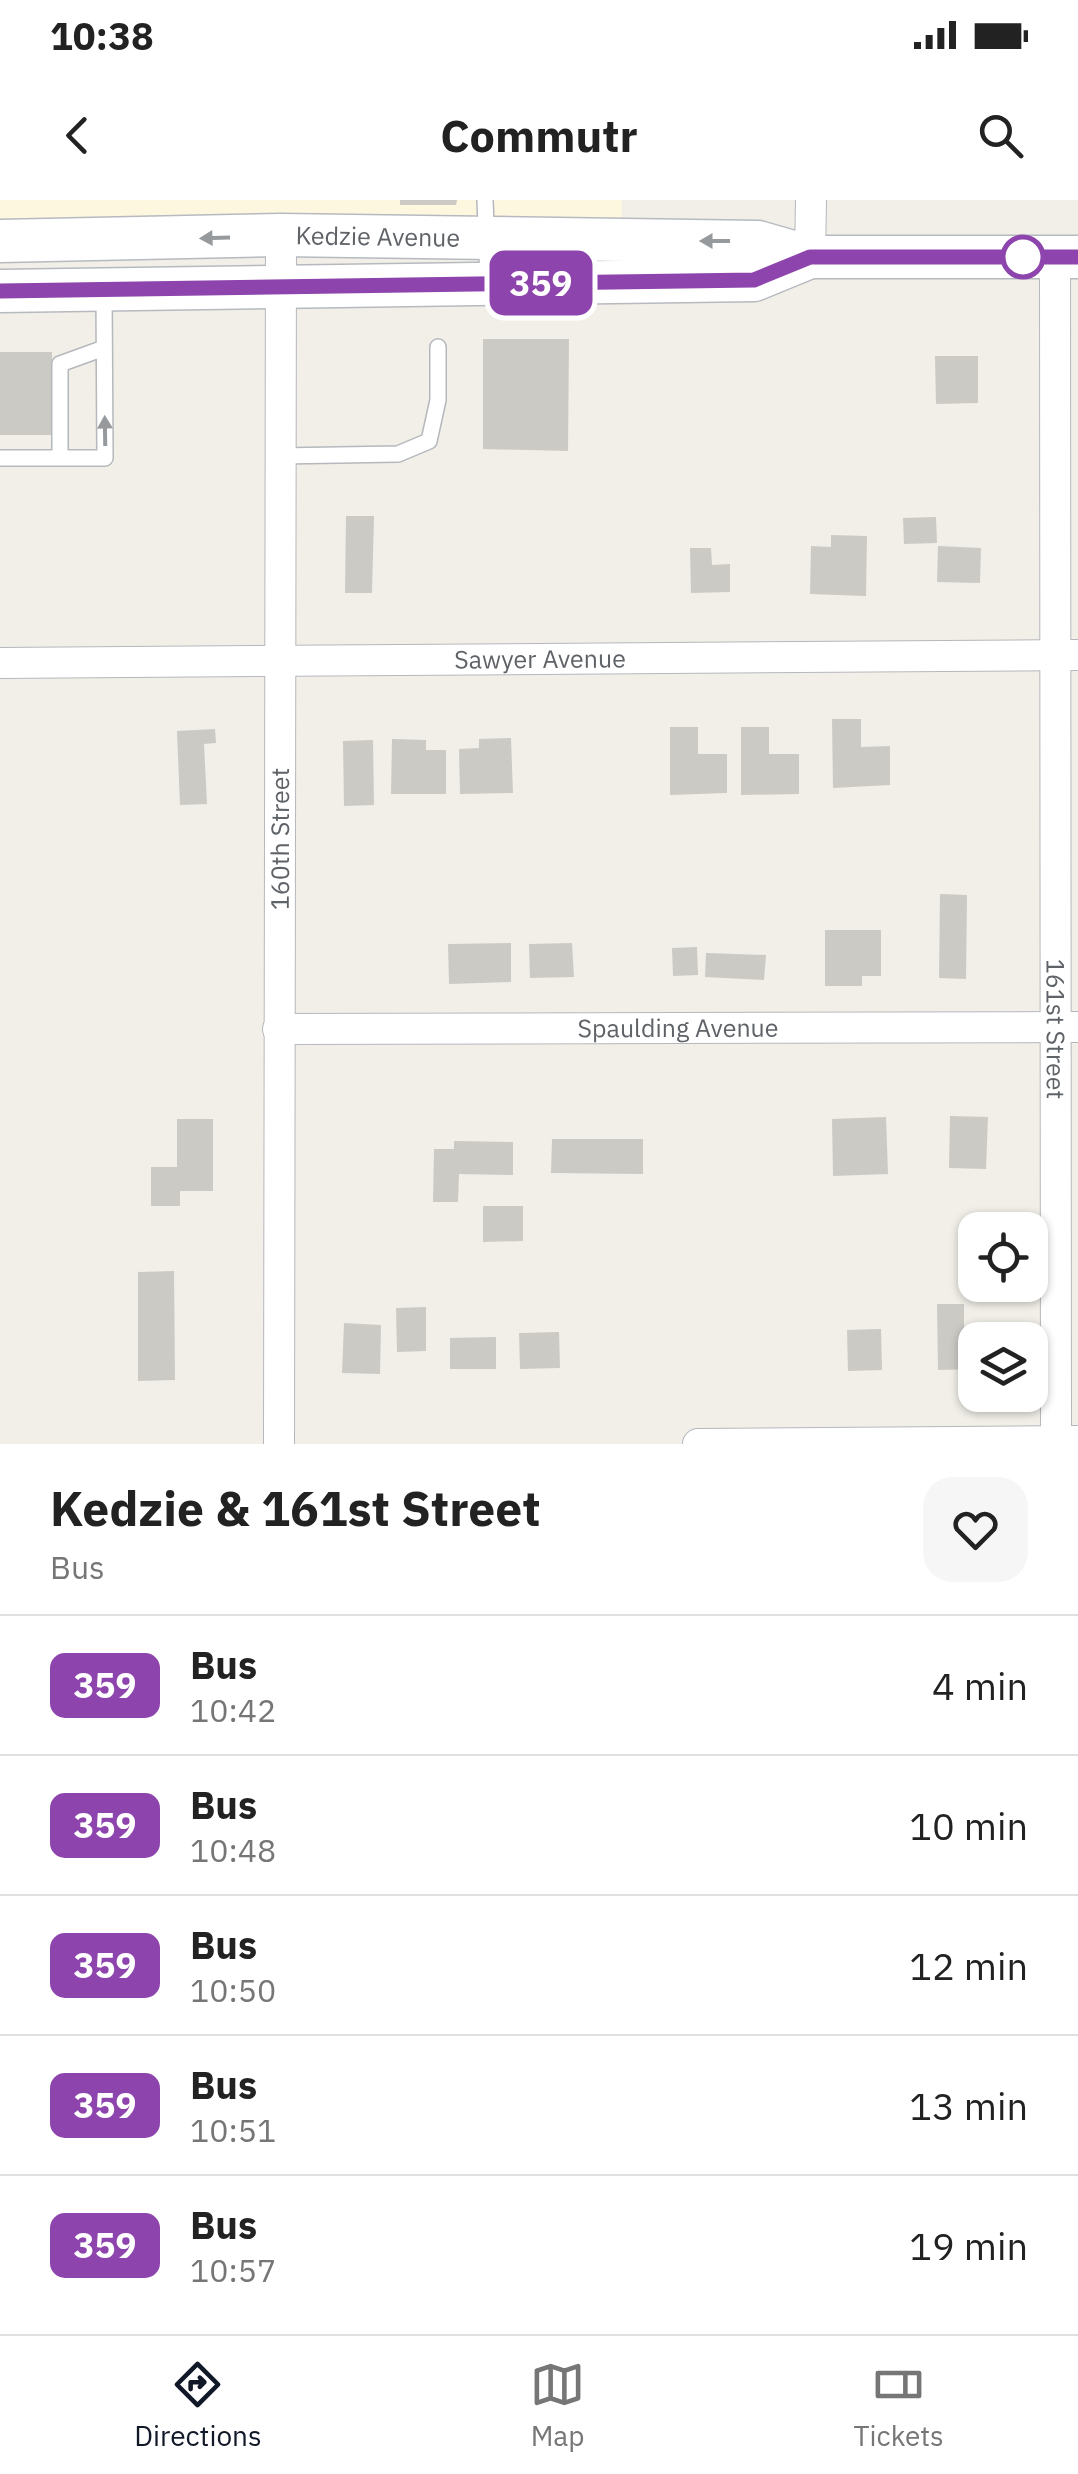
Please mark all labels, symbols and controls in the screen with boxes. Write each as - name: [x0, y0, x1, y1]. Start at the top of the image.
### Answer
- text: 10:38: [50, 11, 154, 60]
- text: Commutr: [440, 106, 638, 164]
- icon: back: [50, 108, 105, 163]
- icon: search: [973, 108, 1028, 163]
- street label: Kedzie Avenue: [295, 218, 460, 254]
- one-way arrow: [199, 230, 231, 246]
- one-way arrow: [699, 233, 731, 249]
- unlabelled marker: [1002, 236, 1044, 278]
- line badge: 359: [484, 251, 598, 316]
- text: 359: [509, 260, 573, 306]
- one-way arrow: [96, 414, 112, 446]
- street label: Sawyer Avenue: [454, 641, 626, 676]
- street label: 160th Street: [263, 768, 296, 910]
- street label: 161st Street: [1040, 959, 1073, 1099]
- street label: Spaulding Avenue: [577, 1011, 779, 1044]
- map controls: [958, 1212, 1048, 1412]
- button: locate: [958, 1212, 1048, 1302]
- button: layers: [958, 1322, 1048, 1412]
- text: Kedzie & 161st Street: [50, 1477, 541, 1539]
- button: heart: [923, 1477, 1028, 1582]
- text: Bus: [50, 1546, 105, 1588]
- text: Bus: [190, 1640, 257, 1689]
- text: 4 min: [932, 1661, 1028, 1710]
- text: 359: [73, 1662, 137, 1708]
- text: 10:42: [190, 1689, 276, 1731]
- text: Bus: [190, 1780, 257, 1829]
- text: 10 min: [909, 1801, 1028, 1850]
- text: 359: [73, 1802, 137, 1848]
- text: 10:48: [190, 1829, 276, 1871]
- text: Bus: [190, 1920, 257, 1969]
- text: 12 min: [909, 1941, 1028, 1990]
- text: 359: [73, 1942, 137, 1988]
- text: 10:50: [190, 1969, 276, 2011]
- text: Bus: [190, 2060, 257, 2109]
- text: 13 min: [909, 2081, 1028, 2130]
- text: 359: [73, 2082, 137, 2128]
- text: 10:51: [190, 2109, 276, 2151]
- text: Bus: [190, 2200, 257, 2249]
- text: 19 min: [909, 2221, 1028, 2270]
- text: 359: [73, 2222, 137, 2268]
- text: 10:57: [190, 2249, 276, 2291]
- tab: Directions: [134, 2357, 262, 2454]
- tab: Map: [530, 2357, 585, 2454]
- tab: Tickets: [854, 2357, 944, 2454]

